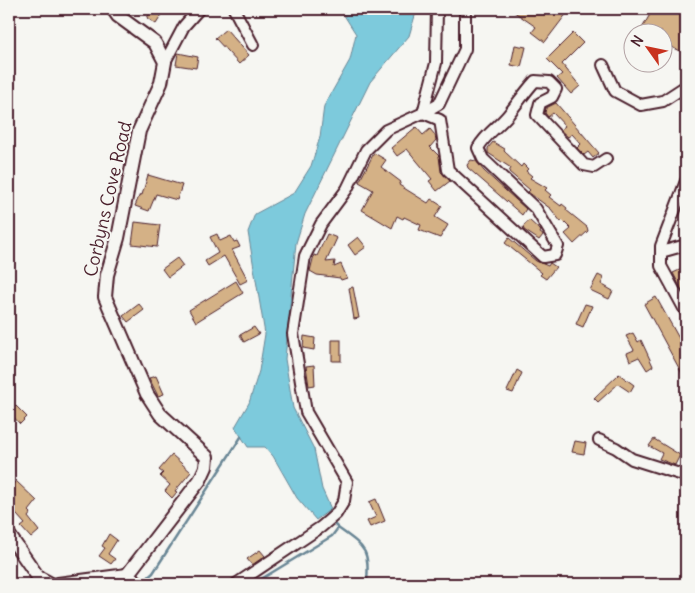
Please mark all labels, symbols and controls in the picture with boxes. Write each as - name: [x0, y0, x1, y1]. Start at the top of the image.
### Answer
- north arrow: [622, 22, 672, 72]
- text: N: [627, 32, 647, 50]
- street label: Corbyns Cove Road: [78, 118, 137, 279]

